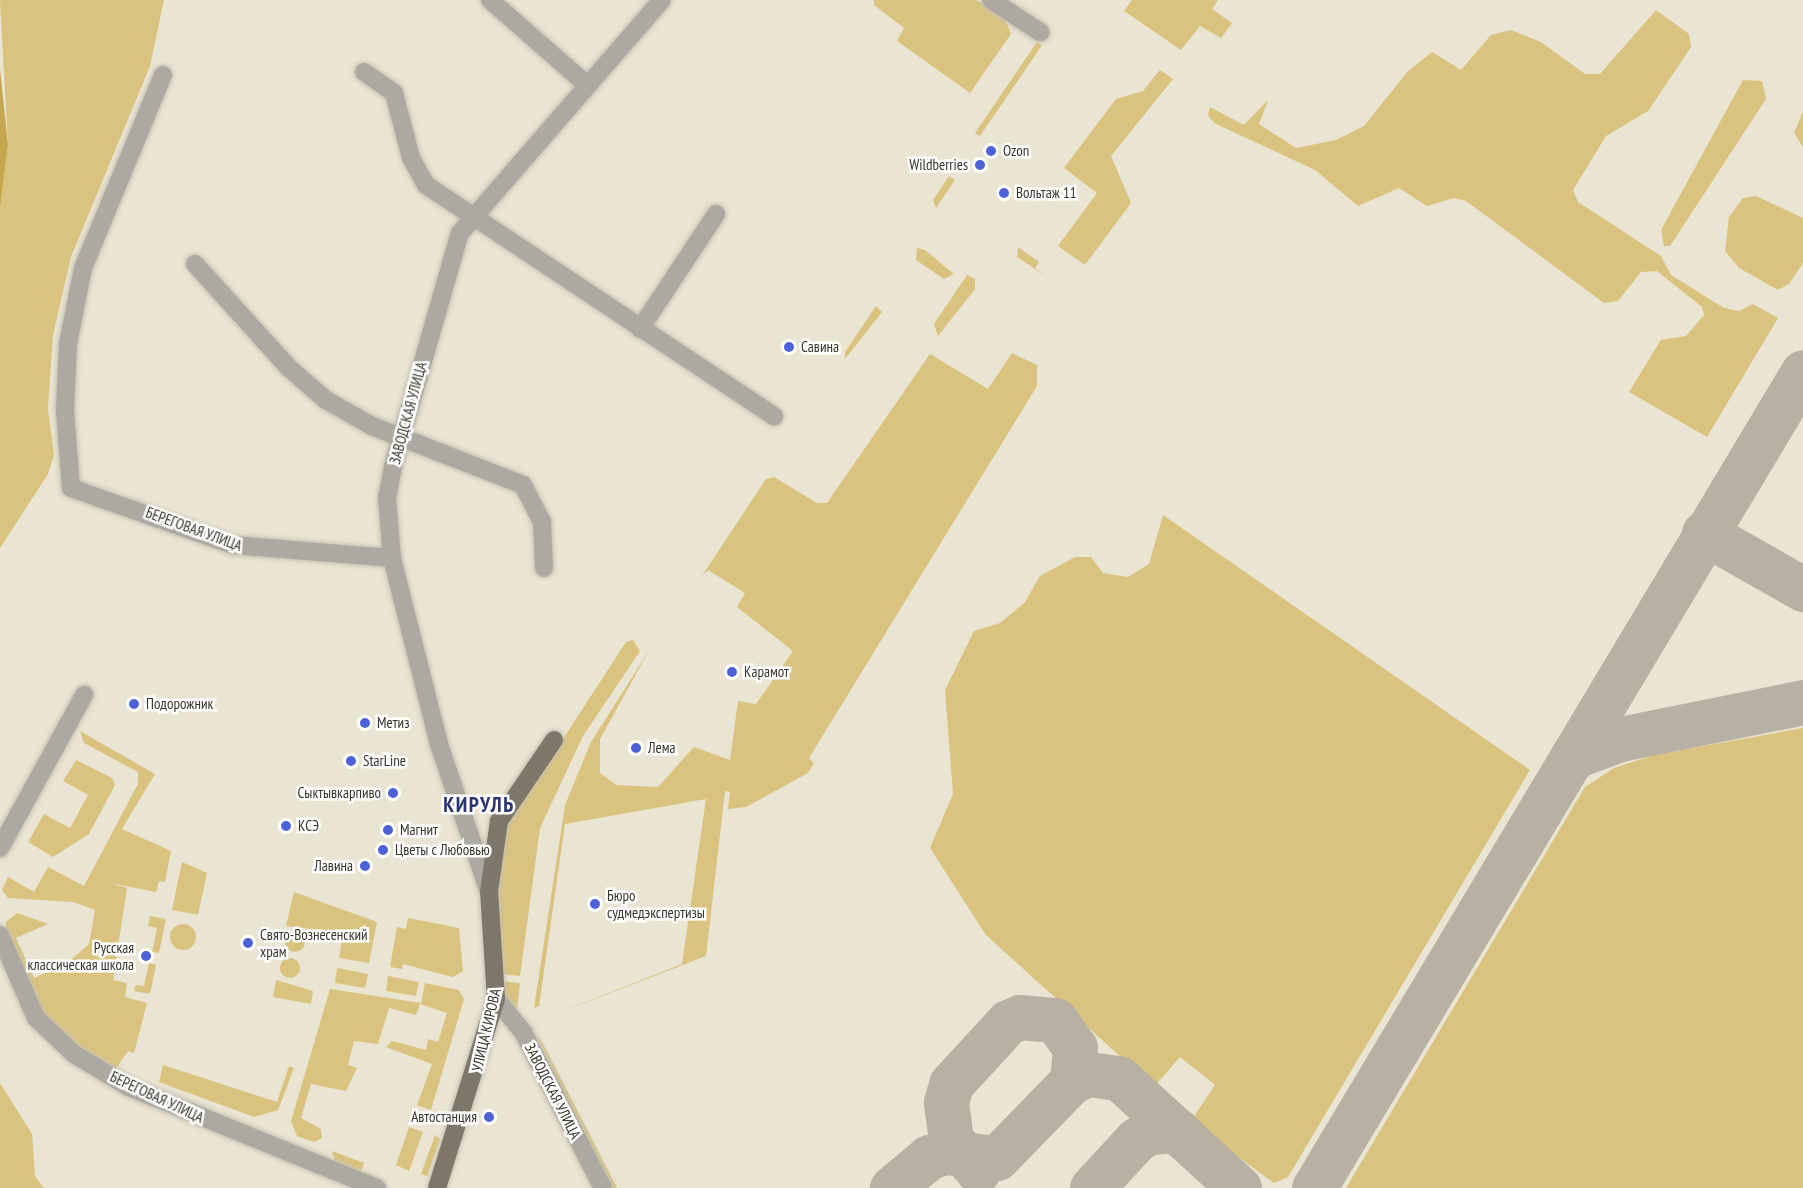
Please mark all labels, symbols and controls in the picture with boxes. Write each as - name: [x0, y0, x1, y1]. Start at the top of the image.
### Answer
- place label: Ozon: [1003, 142, 1029, 160]
- marker: Ozon: [984, 144, 998, 158]
- place label: Wildberries: [909, 156, 968, 174]
- marker: Wildberries: [973, 158, 987, 172]
- place label: Вольтаж 11: [1016, 184, 1076, 202]
- marker: Вольтаж 11: [997, 186, 1011, 200]
- place label: Савина: [801, 338, 839, 356]
- marker: Савина: [782, 340, 796, 354]
- street label: ЗАВОДСКАЯ УЛИЦА: [386, 360, 430, 466]
- street label: БЕРЕГОВАЯ УЛИЦА: [143, 503, 245, 555]
- place label: Карамот: [744, 663, 789, 681]
- marker: Карамот: [725, 665, 739, 679]
- place label: Подорожник: [146, 695, 213, 713]
- marker: Подорожник: [127, 697, 141, 711]
- place label: Метиз: [377, 714, 409, 732]
- marker: Метиз: [358, 716, 372, 730]
- place label: Лема: [648, 739, 676, 757]
- marker: Лема: [629, 741, 643, 755]
- place label: StarLine: [363, 752, 406, 770]
- marker: StarLine: [344, 754, 358, 768]
- place label: Сыктывкарпиво: [297, 784, 381, 802]
- marker: Сыктывкарпиво: [386, 786, 400, 800]
- district label: КИРУЛЬ: [443, 792, 515, 818]
- place label: КСЭ: [298, 817, 319, 835]
- marker: КСЭ: [279, 819, 293, 833]
- place label: Магнит: [400, 821, 438, 839]
- marker: Магнит: [381, 823, 395, 837]
- place label: Цветы с Любовью: [395, 841, 490, 859]
- marker: Цветы с Любовью: [376, 843, 390, 857]
- place label: Лавина: [314, 857, 353, 875]
- marker: Лавина: [358, 859, 372, 873]
- place label: Бюро судмедэкспертизы: [607, 886, 705, 921]
- marker: Бюро судмедэкспертизы: [588, 897, 602, 911]
- place label: Свято-Вознесенский храм: [260, 925, 368, 960]
- marker: Свято-Вознесенский храм: [241, 936, 255, 950]
- place label: Русская классическая школа: [27, 938, 134, 973]
- marker: Русская классическая школа: [139, 949, 153, 963]
- street label: УЛИЦА КИРОВА: [468, 986, 504, 1074]
- street label: ЗАВОДСКАЯ УЛИЦА: [521, 1040, 585, 1142]
- street label: БЕРЕГОВАЯ УЛИЦА: [107, 1067, 207, 1127]
- place label: Автостанция: [411, 1108, 477, 1126]
- marker: Автостанция: [482, 1110, 496, 1124]

